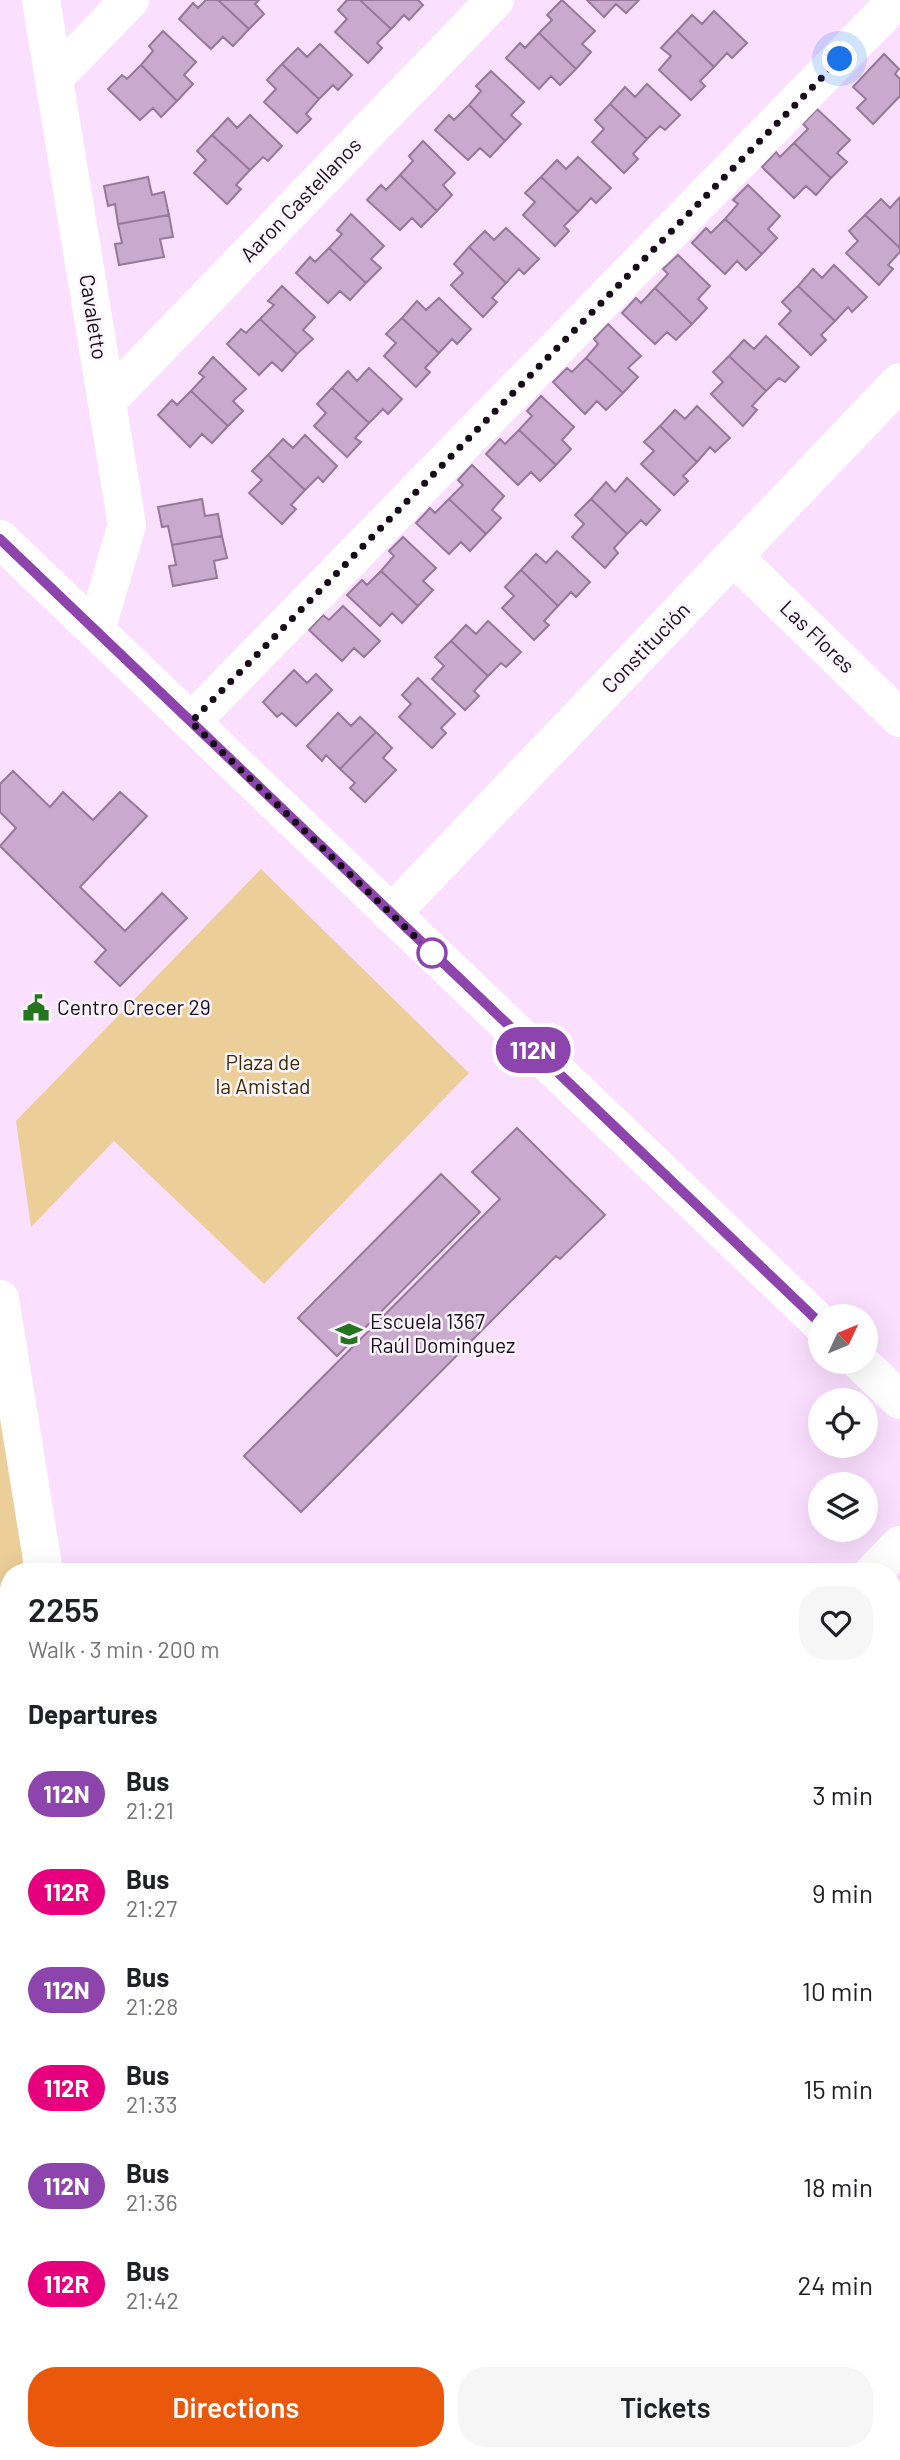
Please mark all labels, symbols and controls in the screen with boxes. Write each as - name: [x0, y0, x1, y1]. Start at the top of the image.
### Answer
- your location: [822, 41, 857, 76]
- street label: Aaron Castellanos: [234, 132, 366, 266]
- street label: Cavaletto: [75, 272, 114, 361]
- street label: Las Flores: [776, 594, 860, 677]
- street label: Constitución: [596, 596, 694, 697]
- unlabelled marker: [417, 938, 447, 968]
- public building icon: Centro Crecer 29: [21, 993, 51, 1023]
- place label: Centro Crecer 29: [57, 994, 211, 1019]
- line badge: 112N: [484, 1027, 582, 1073]
- text: 112N: [510, 1035, 556, 1064]
- park label: Plaza de la Amistad: [215, 1049, 311, 1098]
- north arrow: [808, 1304, 878, 1374]
- map controls: [808, 1304, 878, 1542]
- place label: Escuela 1367 Raúl Dominguez: [370, 1308, 515, 1357]
- school or university icon: Escuela 1367 Raúl Dominguez: [334, 1319, 364, 1349]
- button: locate: [808, 1388, 878, 1458]
- button: layers: [808, 1472, 878, 1542]
- button: heart: [799, 1586, 873, 1660]
- text: 2255: [28, 1589, 99, 1629]
- text: Walk · 3 min · 200 m: [28, 1635, 219, 1663]
- text: Departures: [28, 1698, 158, 1729]
- text: Bus: [126, 1765, 169, 1796]
- text: 112N: [43, 1779, 90, 1808]
- text: 3 min: [812, 1779, 873, 1810]
- text: 21:21: [126, 1796, 174, 1824]
- text: Bus: [126, 1863, 169, 1894]
- text: 112R: [44, 1877, 89, 1906]
- text: 9 min: [812, 1877, 873, 1908]
- text: 21:27: [126, 1894, 177, 1922]
- text: Bus: [126, 1961, 169, 1992]
- text: 112N: [43, 1975, 90, 2004]
- text: 10 min: [802, 1975, 873, 2006]
- text: 21:28: [126, 1992, 178, 2020]
- text: Bus: [126, 2059, 169, 2090]
- text: 112R: [44, 2073, 89, 2102]
- text: 15 min: [803, 2073, 873, 2104]
- text: 21:33: [126, 2090, 178, 2118]
- text: Bus: [126, 2157, 169, 2188]
- text: 112N: [43, 2171, 90, 2200]
- text: 18 min: [803, 2171, 873, 2202]
- text: 21:36: [126, 2188, 178, 2216]
- text: Bus: [126, 2255, 169, 2286]
- text: 112R: [44, 2269, 89, 2298]
- text: 24 min: [797, 2269, 873, 2300]
- text: 21:42: [126, 2286, 179, 2314]
- button: Directions: [28, 2367, 444, 2447]
- button: Tickets: [458, 2367, 873, 2447]

